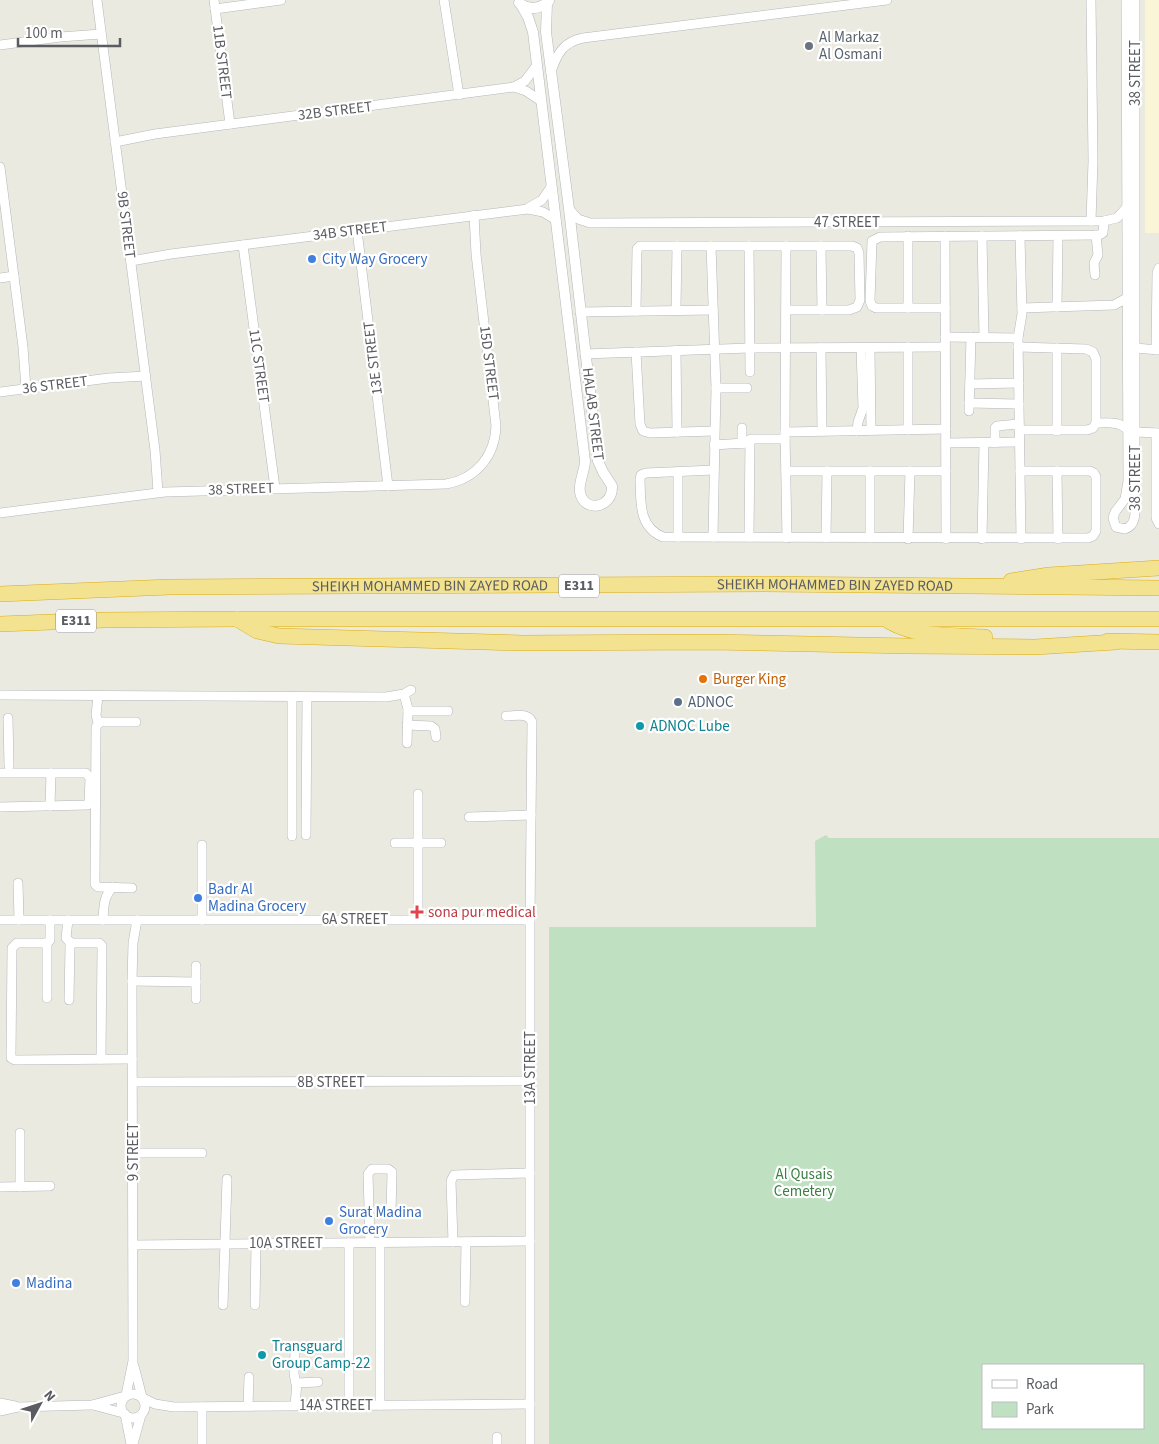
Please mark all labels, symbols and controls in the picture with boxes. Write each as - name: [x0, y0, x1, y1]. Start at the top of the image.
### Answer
- scale bar: [18, 15, 120, 47]
- text: 100 m: [25, 23, 63, 44]
- street label: 11B STREET: [207, 24, 237, 100]
- place label: Al Markaz Al Osmani: [819, 27, 882, 65]
- marker: Al Markaz Al Osmani: [803, 40, 815, 52]
- street label: 38 STREET: [1125, 40, 1146, 106]
- street label: 32B STREET: [297, 96, 373, 126]
- street label: 9B STREET: [111, 190, 141, 260]
- street label: 47 STREET: [814, 212, 880, 233]
- street label: 34B STREET: [312, 216, 388, 246]
- place label: City Way Grocery: [322, 249, 427, 270]
- marker: City Way Grocery: [306, 253, 318, 265]
- street label: 13E STREET: [358, 320, 388, 396]
- street label: 15D STREET: [474, 324, 504, 402]
- street label: 11C STREET: [243, 328, 275, 404]
- street label: HALAB STREET: [577, 366, 609, 462]
- street label: 36 STREET: [21, 371, 89, 399]
- street label: 38 STREET: [1125, 445, 1146, 511]
- street label: 38 STREET: [208, 477, 274, 501]
- street label: SHEIKH MOHAMMED BIN ZAYED ROAD: [717, 573, 953, 596]
- road number: E311: [559, 574, 599, 598]
- street label: SHEIKH MOHAMMED BIN ZAYED ROAD: [312, 575, 548, 597]
- road number: E311: [56, 610, 96, 632]
- place label: Burger King: [713, 669, 787, 690]
- marker: Burger King: [697, 673, 709, 685]
- place label: ADNOC: [688, 692, 734, 713]
- marker: ADNOC: [672, 696, 684, 708]
- place label: ADNOC Lube: [650, 716, 730, 737]
- marker: ADNOC Lube: [634, 720, 646, 732]
- place label: Badr Al Madina Grocery: [208, 879, 306, 917]
- marker: Badr Al Madina Grocery: [192, 892, 204, 904]
- place label: sona pur medical: [428, 902, 536, 923]
- marker: sona pur medical: [410, 905, 424, 919]
- street label: 6A STREET: [322, 909, 388, 930]
- street label: 13A STREET: [520, 1031, 541, 1105]
- street label: 8B STREET: [297, 1072, 365, 1093]
- street label: 9 STREET: [123, 1123, 144, 1181]
- park label: Al Qusais Cemetery: [774, 1164, 834, 1202]
- place label: Surat Madina Grocery: [339, 1202, 422, 1240]
- marker: Surat Madina Grocery: [323, 1215, 335, 1227]
- street label: 10A STREET: [249, 1233, 323, 1254]
- place label: Madina: [26, 1273, 72, 1294]
- marker: Madina: [10, 1277, 22, 1289]
- place label: Transguard Group Camp-22: [272, 1336, 370, 1374]
- marker: Transguard Group Camp-22: [256, 1349, 268, 1361]
- legend: [982, 1364, 1144, 1429]
- text: Road: [1026, 1374, 1058, 1395]
- north arrow: [15, 1379, 65, 1429]
- text: N: [39, 1386, 60, 1406]
- street label: 14A STREET: [299, 1395, 373, 1416]
- text: Park: [1026, 1399, 1055, 1420]

